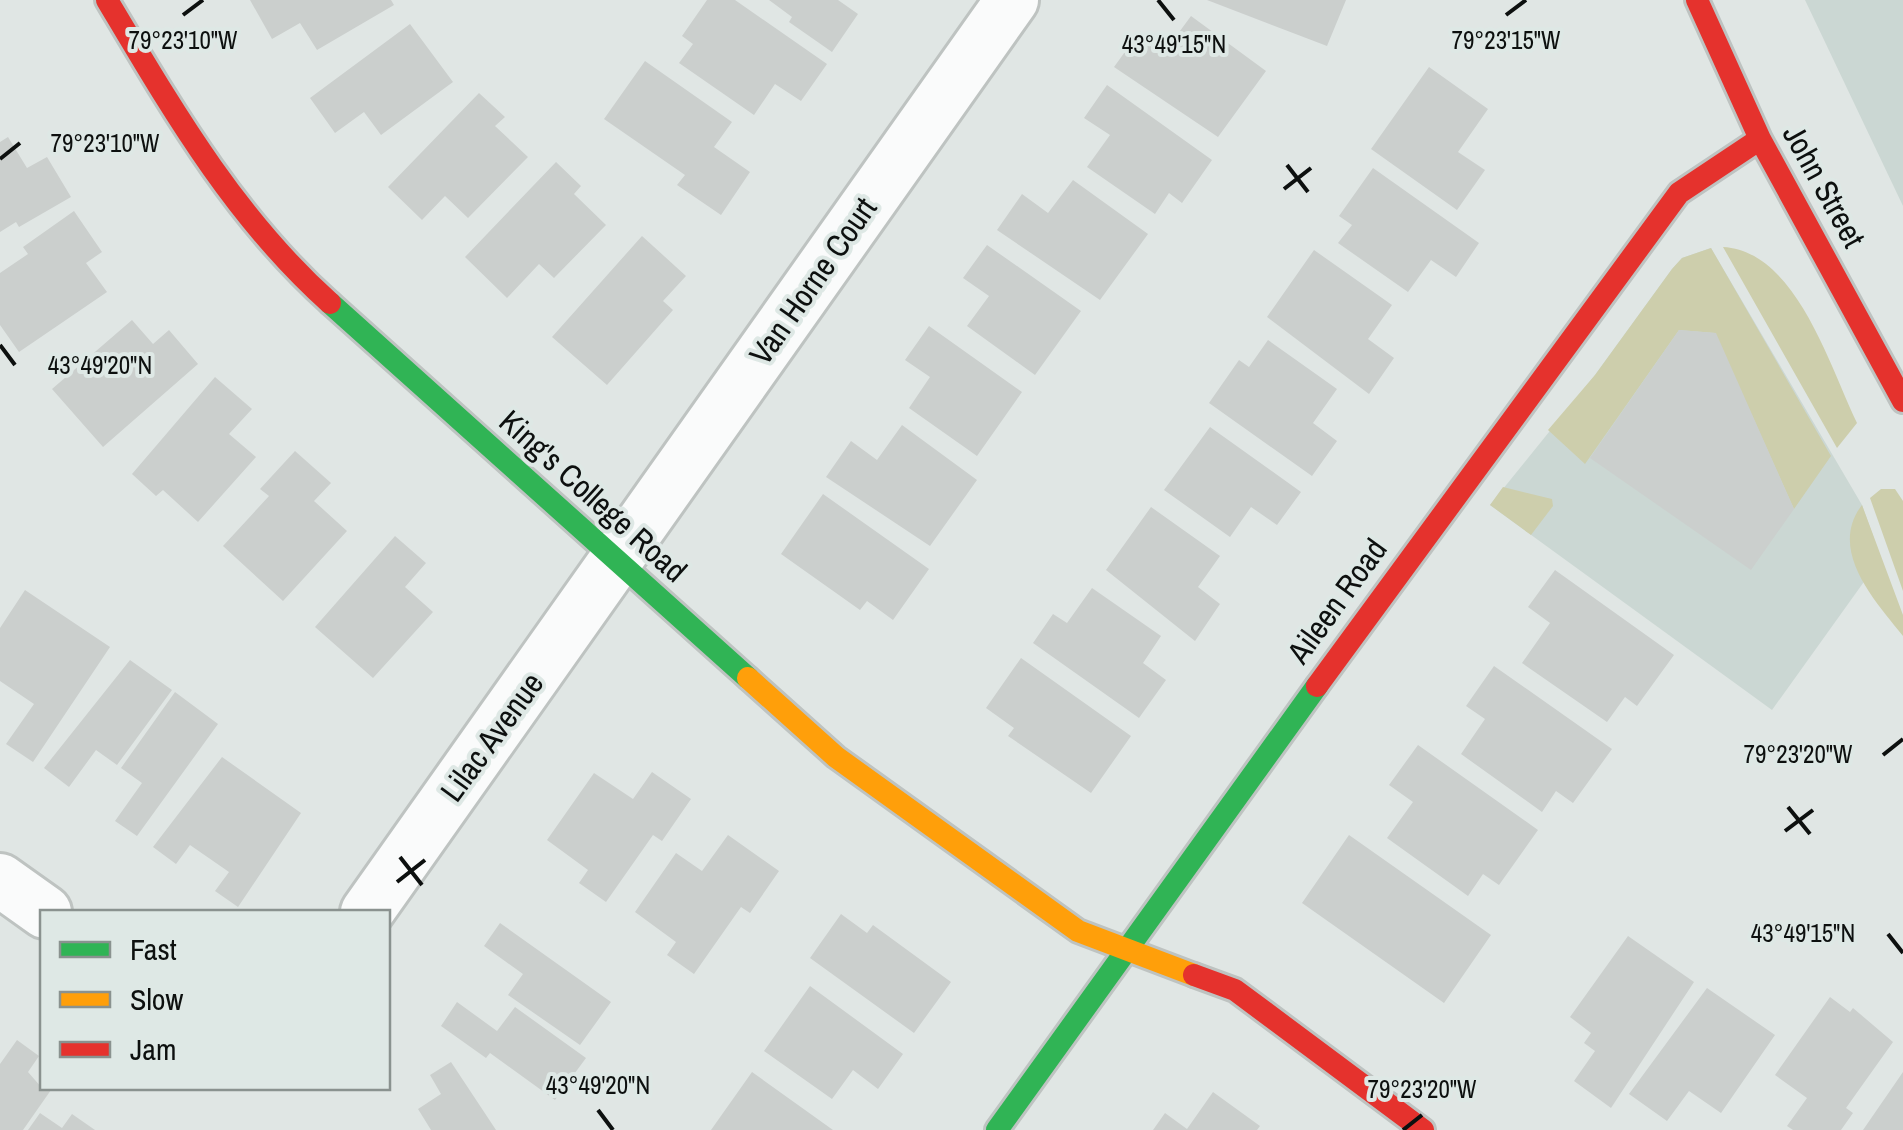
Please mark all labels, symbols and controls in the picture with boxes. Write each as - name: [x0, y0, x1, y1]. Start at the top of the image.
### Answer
- text: 79°23'10"W: [129, 23, 238, 57]
- text: 79°23'15"W: [1452, 23, 1561, 57]
- text: 43°49'15"N: [1122, 27, 1226, 61]
- street label: John Street: [1773, 117, 1876, 255]
- text: 79°23'10"W: [51, 126, 160, 160]
- street label: Van Horne Court: [739, 189, 886, 373]
- text: 43°49'20"N: [48, 348, 152, 382]
- street label: King's College Road: [490, 400, 696, 591]
- street label: Aileen Road: [1276, 530, 1396, 673]
- street label: Lilac Avenue: [430, 663, 553, 810]
- text: 79°23'20"W: [1744, 737, 1853, 771]
- legend: [40, 910, 390, 1090]
- text: 43°49'15"N: [1751, 916, 1855, 950]
- text: Fast: [130, 929, 177, 969]
- text: Slow: [130, 979, 184, 1019]
- text: Jam: [130, 1029, 176, 1069]
- text: 43°49'20"N: [546, 1068, 650, 1102]
- text: 79°23'20"W: [1368, 1072, 1477, 1106]

